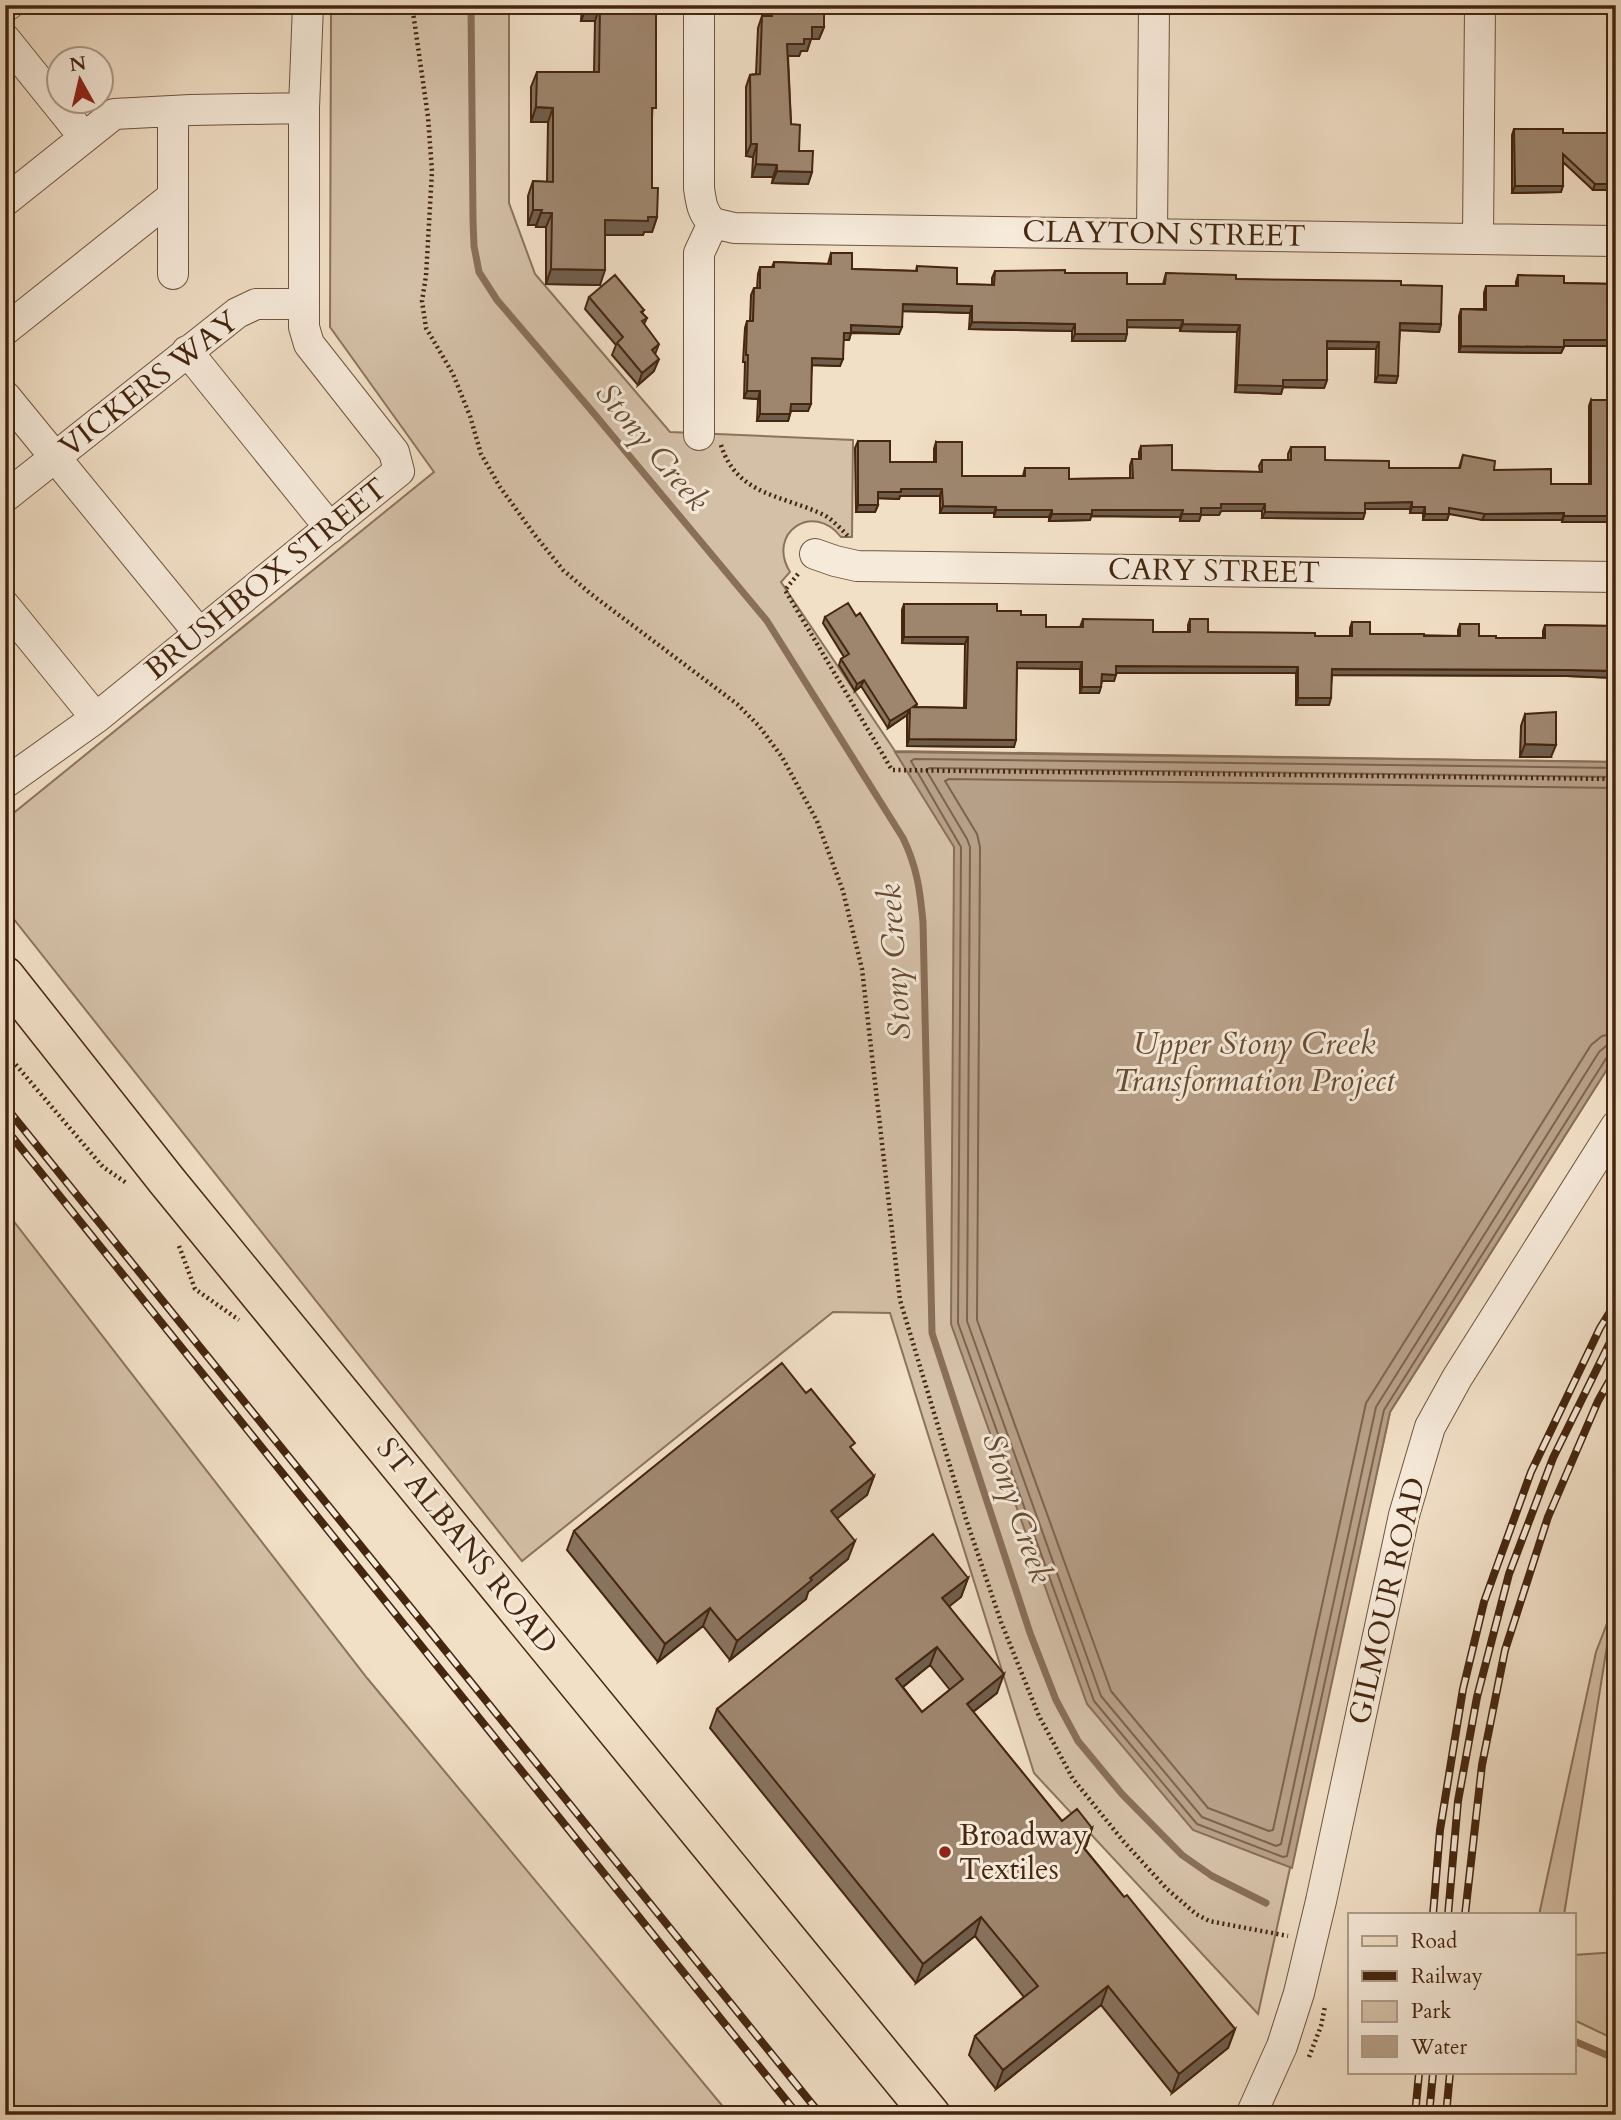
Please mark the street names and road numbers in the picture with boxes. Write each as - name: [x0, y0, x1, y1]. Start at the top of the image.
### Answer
- street label: CLAYTON STREET: [1022, 211, 1306, 257]
- street label: VICKERS WAY: [51, 301, 248, 467]
- street label: BRUSHBOX STREET: [136, 468, 396, 690]
- street label: CARY STREET: [1107, 549, 1321, 593]
- street label: ST ALBANS ROAD: [367, 1429, 567, 1663]
- street label: GILMOUR ROAD: [1339, 1474, 1435, 1728]

